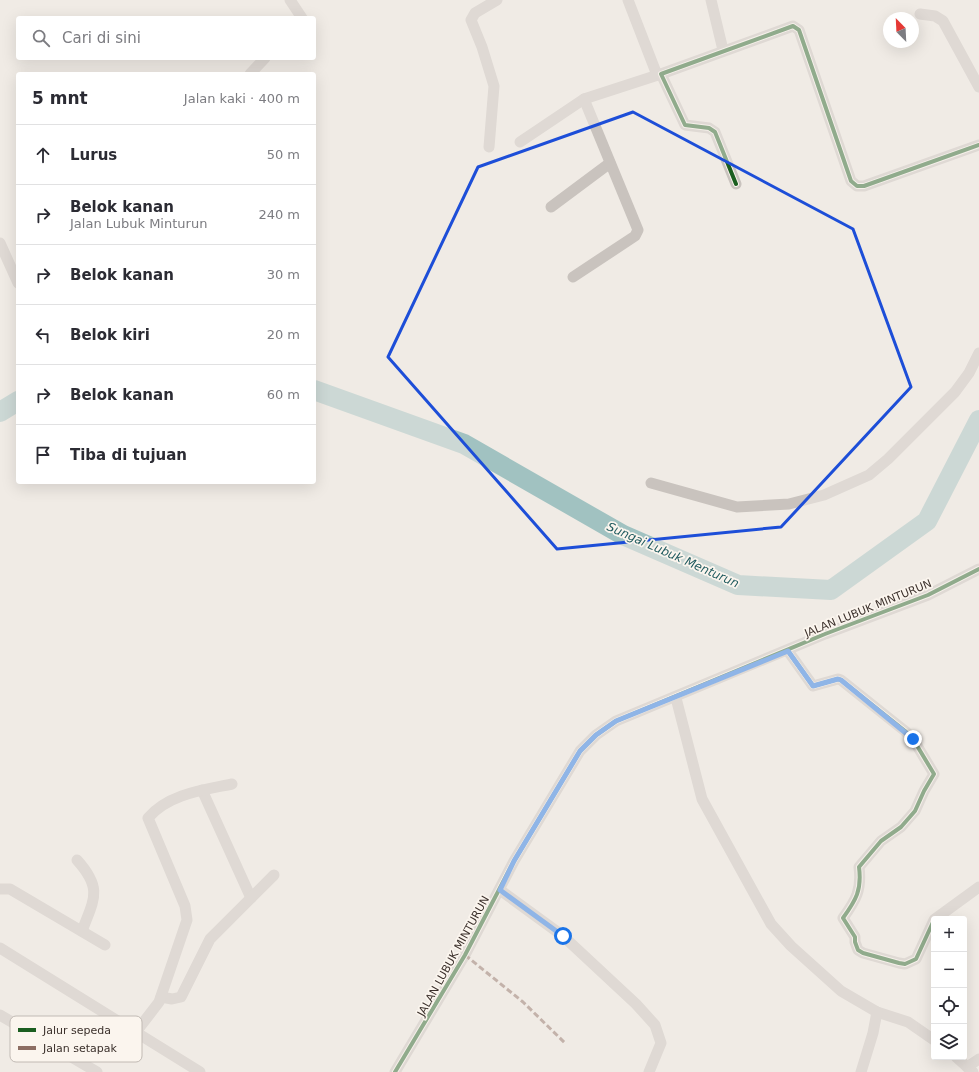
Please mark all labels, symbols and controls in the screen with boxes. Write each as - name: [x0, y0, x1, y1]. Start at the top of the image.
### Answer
- north arrow: [883, 12, 919, 48]
- search box: [16, 16, 316, 60]
- icon: search: [30, 27, 52, 49]
- text: Cari di sini: [62, 29, 141, 47]
- text: 5 mnt: [32, 88, 88, 108]
- text: Jalan kaki · 400 m: [184, 91, 300, 106]
- icon: ahead: [32, 144, 54, 166]
- text: Lurus: [70, 146, 117, 164]
- text: 50 m: [267, 147, 300, 162]
- text: Belok kanan: [70, 198, 174, 216]
- icon: right: [32, 204, 54, 226]
- text: 240 m: [258, 207, 300, 222]
- text: Jalan Lubuk Minturun: [70, 216, 207, 231]
- icon: right: [32, 264, 54, 286]
- text: Belok kanan: [70, 266, 174, 284]
- text: 30 m: [267, 267, 300, 282]
- icon: left: [32, 324, 54, 346]
- text: Belok kiri: [70, 326, 150, 344]
- text: 20 m: [267, 327, 300, 342]
- icon: right: [32, 384, 54, 406]
- text: Belok kanan: [70, 386, 174, 404]
- text: 60 m: [267, 387, 300, 402]
- icon: arrive: [32, 444, 54, 466]
- text: Tiba di tujuan: [70, 446, 187, 464]
- water label: Sungai Lubuk Menturun: [605, 520, 741, 590]
- street label: JALAN LUBUK MINTURUN: [802, 577, 934, 640]
- route end: [904, 730, 922, 748]
- street label: JALAN LUBUK MINTURUN: [414, 894, 492, 1020]
- map controls: [931, 916, 967, 1060]
- button: +: [931, 916, 967, 952]
- route start: [554, 927, 572, 945]
- button: −: [931, 952, 967, 988]
- button: locate: [931, 988, 967, 1024]
- legend: [10, 1016, 142, 1062]
- text: Jalur sepeda: [42, 1024, 111, 1037]
- button: layers: [931, 1024, 967, 1060]
- text: Jalan setapak: [42, 1042, 118, 1055]

